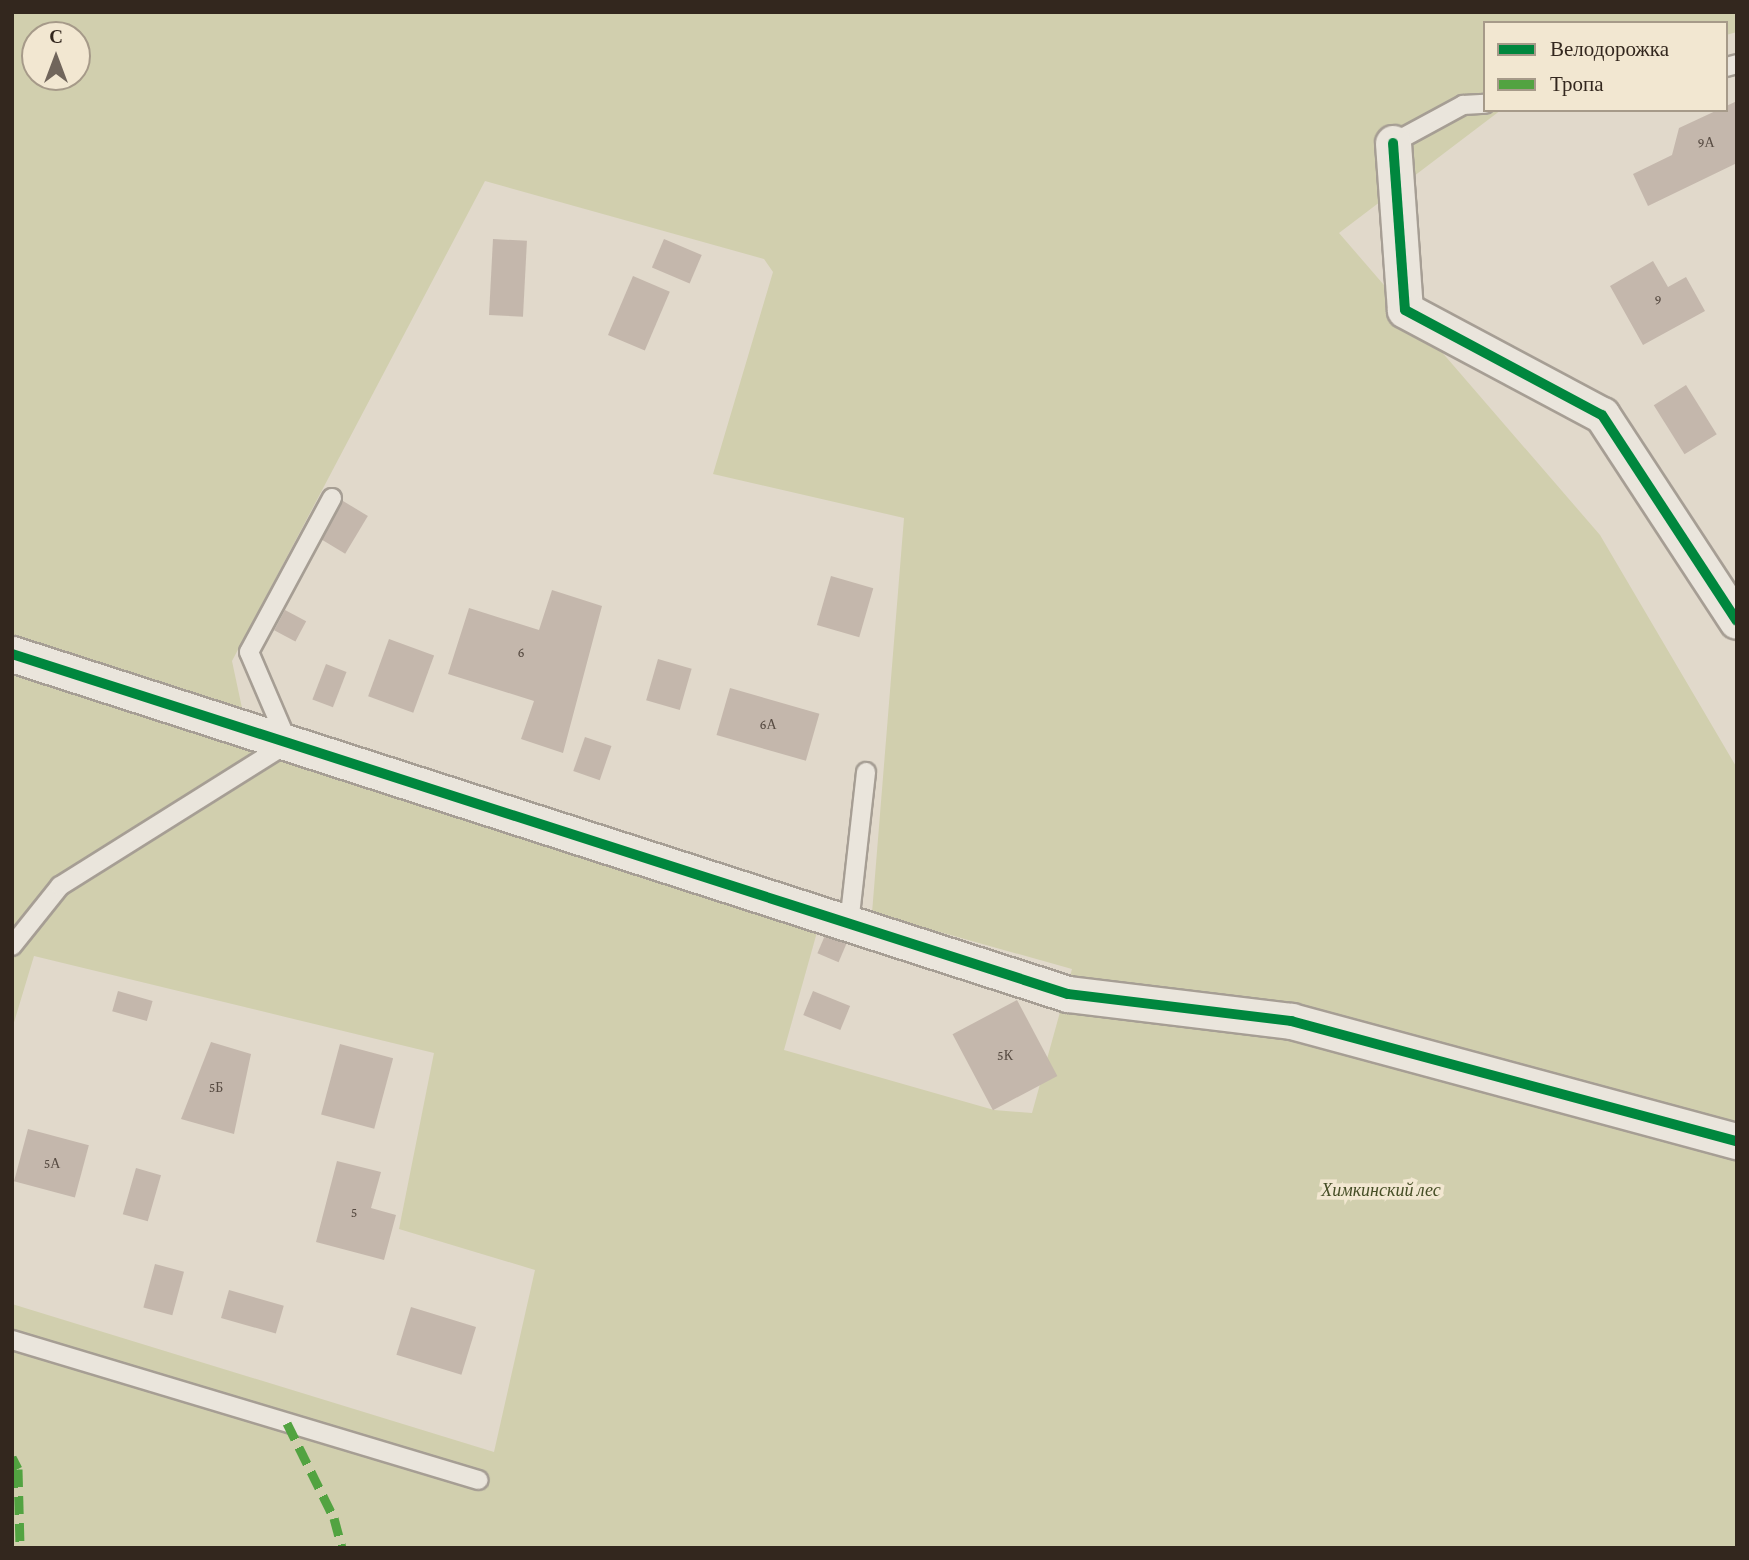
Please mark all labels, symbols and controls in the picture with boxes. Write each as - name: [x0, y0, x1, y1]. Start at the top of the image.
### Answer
- north arrow: [21, 21, 91, 91]
- legend: [1483, 21, 1728, 112]
- text: С: [49, 26, 63, 47]
- text: Велодорожка: [1550, 37, 1669, 61]
- text: Тропа: [1550, 72, 1604, 96]
- house number: 9А: [1697, 134, 1715, 150]
- house number: 9: [1654, 291, 1662, 307]
- house number: 6: [517, 644, 525, 660]
- house number: 6А: [759, 716, 777, 732]
- house number: 5К: [997, 1047, 1013, 1063]
- house number: 5Б: [209, 1079, 223, 1095]
- house number: 5А: [44, 1155, 60, 1171]
- park label: Химкинский лес: [1321, 1179, 1441, 1201]
- house number: 5: [351, 1204, 357, 1220]

